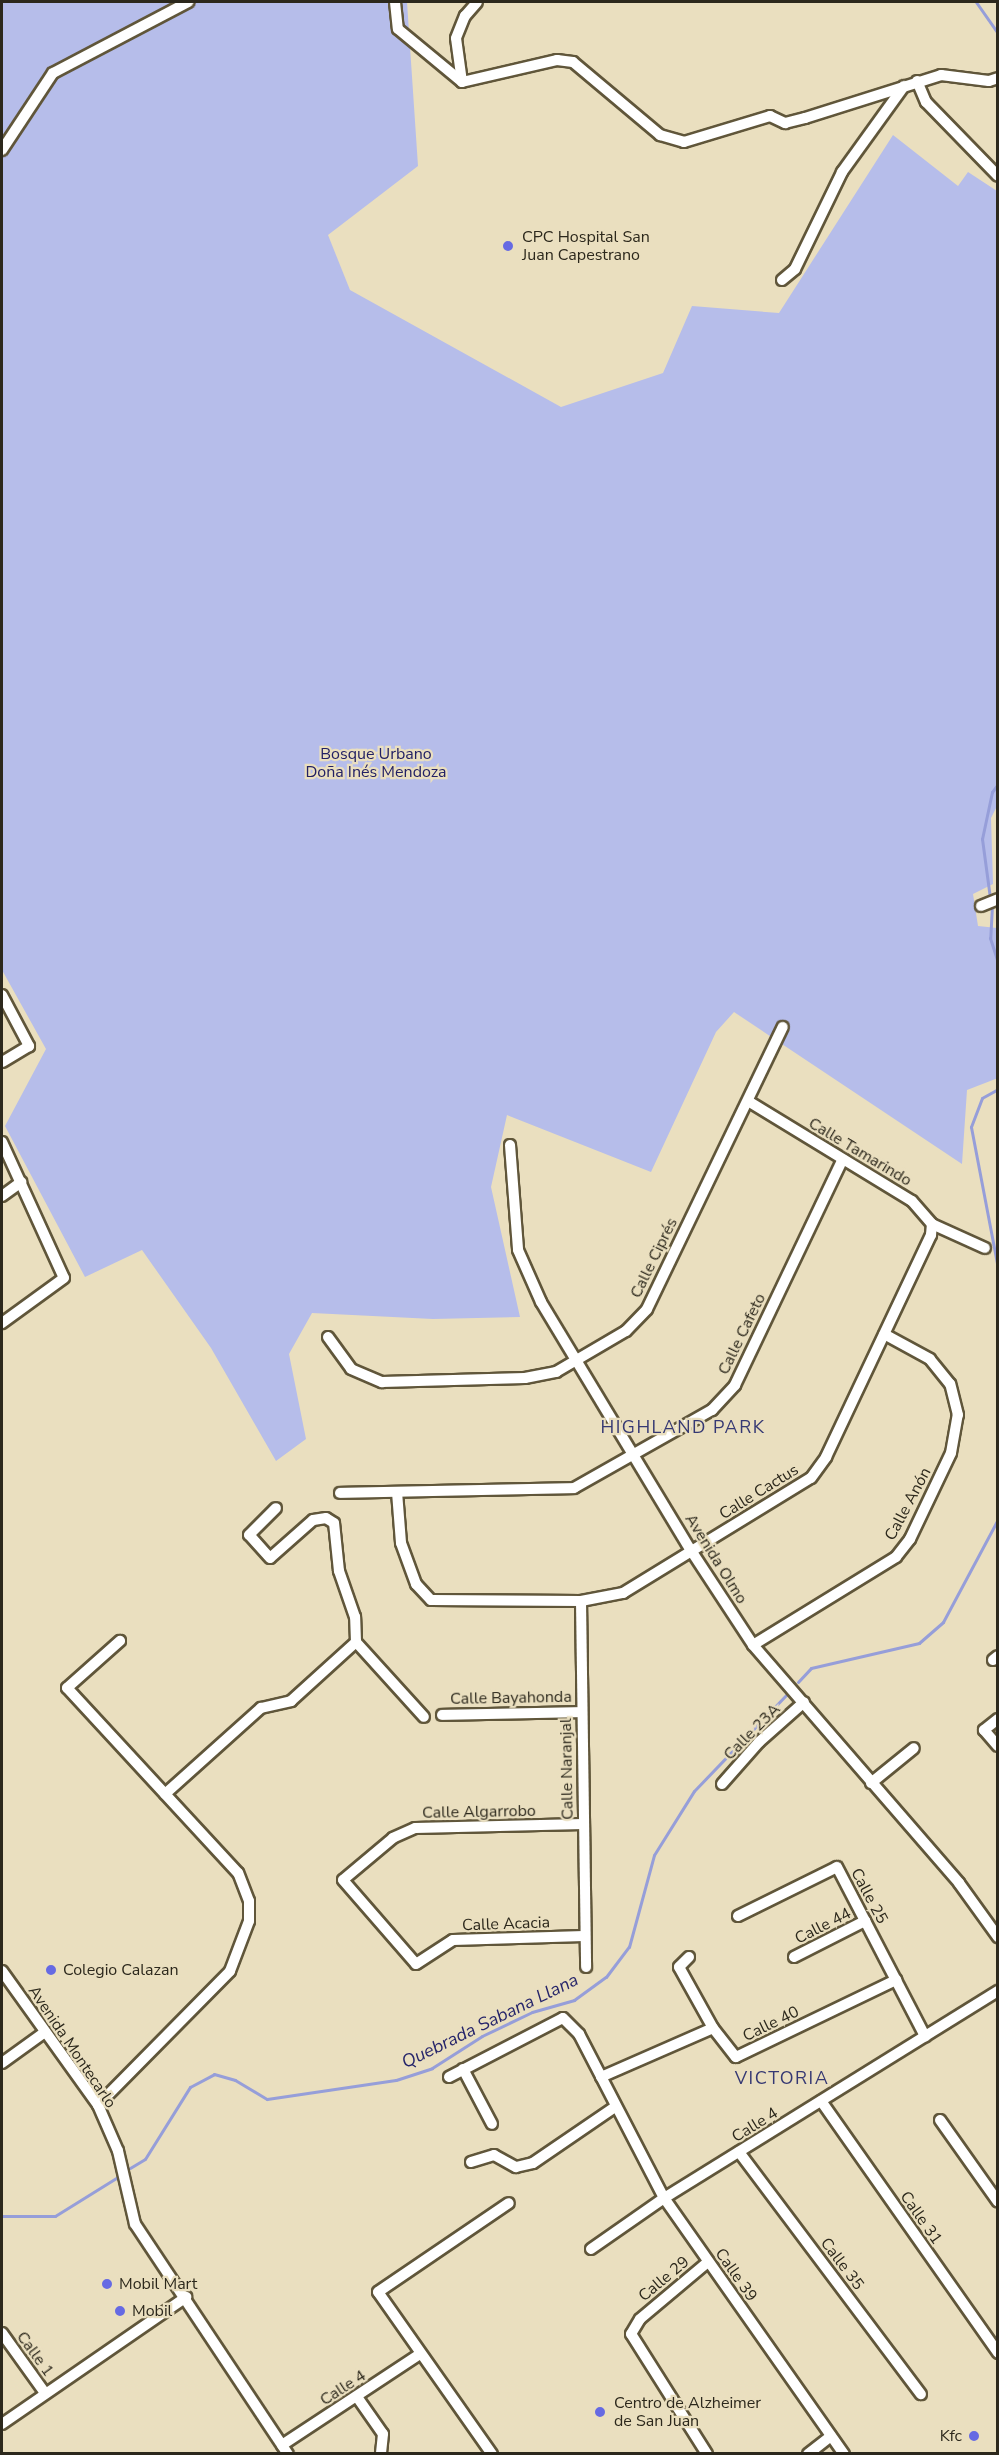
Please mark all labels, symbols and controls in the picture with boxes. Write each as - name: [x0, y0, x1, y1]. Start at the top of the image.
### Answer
- place label: CPC Hospital San Juan Capestrano: [522, 227, 650, 265]
- marker: CPC Hospital San Juan Capestrano: [499, 237, 517, 255]
- park label: Bosque Urbano Doña Inés Mendoza: [305, 744, 447, 782]
- street label: Calle Tamarindo: [805, 1114, 915, 1190]
- street label: Calle Ciprés: [626, 1215, 682, 1301]
- street label: Calle Cafeto: [714, 1290, 770, 1378]
- district label: HIGHLAND PARK: [601, 1416, 765, 1438]
- street label: Calle Cactus: [716, 1460, 802, 1524]
- street label: Calle Anón: [881, 1464, 935, 1544]
- street label: Avenida Olmo: [681, 1511, 751, 1607]
- street label: Calle Bayahonda: [450, 1687, 572, 1709]
- street label: Calle 23A: [720, 1700, 784, 1764]
- street label: Calle Naranjal: [557, 1718, 577, 1820]
- street label: Calle Algarrobo: [422, 1801, 536, 1823]
- street label: Calle 25: [846, 1865, 892, 1927]
- street label: Calle 44: [792, 1904, 854, 1948]
- street label: Calle Acacia: [462, 1913, 550, 1935]
- place label: Colegio Calazan: [63, 1960, 178, 1980]
- marker: Colegio Calazan: [44, 1963, 58, 1977]
- water label: Quebrada Sabana Llana: [398, 1969, 582, 2073]
- street label: Avenida Montecarlo: [24, 1982, 120, 2112]
- street label: Calle 40: [740, 2002, 802, 2046]
- district label: VICTORIA: [735, 2067, 829, 2089]
- street label: Calle 4: [728, 2103, 782, 2147]
- street label: Calle 31: [896, 2188, 946, 2248]
- street label: Calle 35: [816, 2234, 868, 2294]
- street label: Calle 39: [711, 2245, 761, 2305]
- street label: Calle 29: [635, 2252, 693, 2306]
- place label: Mobil Mart: [119, 2274, 197, 2294]
- marker: Mobil Mart: [100, 2277, 114, 2291]
- place label: Mobil: [132, 2301, 172, 2321]
- marker: Mobil: [113, 2304, 127, 2318]
- street label: Calle 1: [12, 2328, 58, 2380]
- street label: Calle 4: [317, 2366, 369, 2410]
- place label: Centro de Alzheimer de San Juan: [614, 2393, 761, 2431]
- marker: Centro de Alzheimer de San Juan: [591, 2403, 609, 2421]
- place label: Kfc: [940, 2426, 962, 2446]
- marker: Kfc: [967, 2429, 981, 2443]

